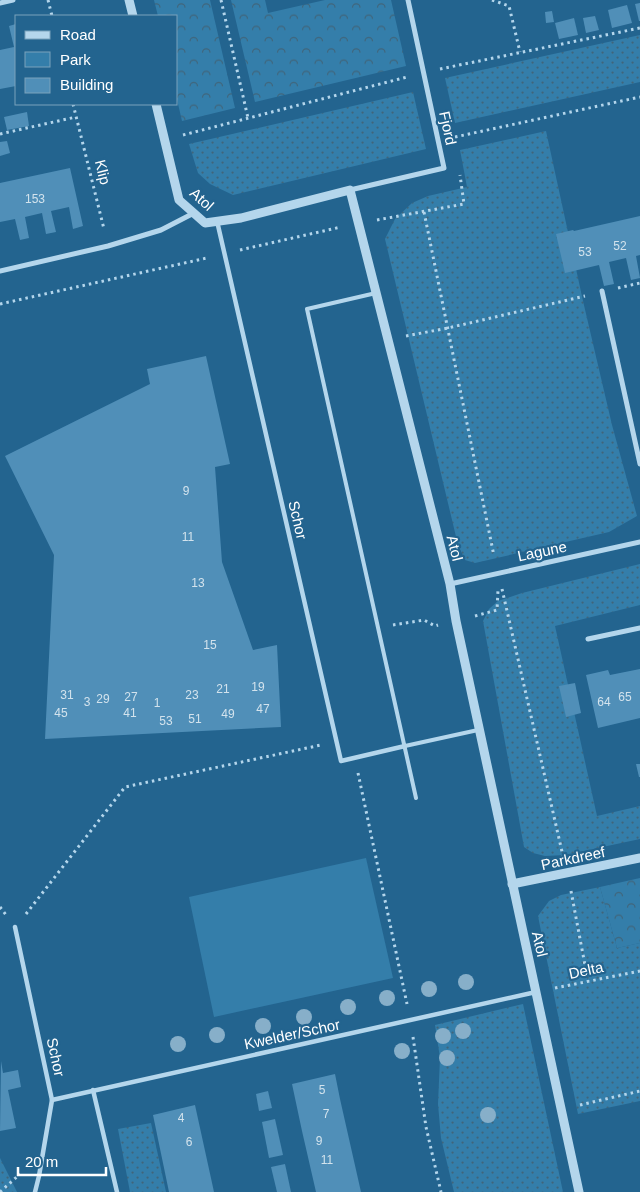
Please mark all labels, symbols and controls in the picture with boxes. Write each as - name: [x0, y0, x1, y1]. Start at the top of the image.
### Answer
- legend: [15, 15, 178, 105]
- text: Road: [60, 26, 96, 43]
- text: Park: [60, 51, 91, 68]
- text: Building: [60, 76, 113, 93]
- street label: Fjord: [436, 110, 460, 146]
- street label: Klip: [92, 158, 114, 186]
- street label: Atol: [187, 184, 217, 214]
- house number: 153: [25, 192, 45, 206]
- house number: 52: [613, 239, 627, 253]
- house number: 53: [578, 245, 592, 259]
- house number: 9: [183, 484, 190, 498]
- street label: Schor: [285, 499, 311, 541]
- house number: 11: [182, 530, 195, 544]
- street label: Atol: [444, 533, 466, 563]
- street label: Lagune: [516, 537, 568, 565]
- house number: 13: [191, 576, 205, 590]
- house number: 15: [203, 638, 217, 652]
- house number: 19: [251, 680, 265, 694]
- house number: 21: [216, 682, 230, 696]
- house number: 31: [60, 688, 74, 702]
- house number: 23: [185, 688, 199, 702]
- house number: 27: [124, 690, 138, 704]
- house number: 65: [618, 690, 632, 704]
- house number: 29: [96, 692, 110, 706]
- house number: 3: [84, 695, 91, 709]
- house number: 64: [597, 695, 611, 709]
- house number: 1: [154, 696, 161, 710]
- house number: 47: [256, 702, 270, 716]
- house number: 45: [54, 706, 68, 720]
- house number: 41: [123, 706, 137, 720]
- house number: 49: [221, 707, 235, 721]
- house number: 51: [188, 712, 202, 726]
- house number: 53: [159, 714, 173, 728]
- street label: Parkdreef: [539, 843, 607, 873]
- street label: Atol: [529, 929, 551, 959]
- street label: Delta: [567, 958, 606, 982]
- street label: Kwelder/Schor: [243, 1016, 341, 1052]
- street label: Schor: [44, 1036, 68, 1078]
- house number: 5: [319, 1083, 326, 1097]
- house number: 7: [323, 1107, 330, 1121]
- house number: 4: [178, 1111, 185, 1125]
- house number: 9: [316, 1134, 323, 1148]
- house number: 6: [186, 1135, 193, 1149]
- scale bar: [18, 1144, 105, 1176]
- text: 20 m: [25, 1153, 58, 1170]
- house number: 11: [321, 1153, 334, 1167]

